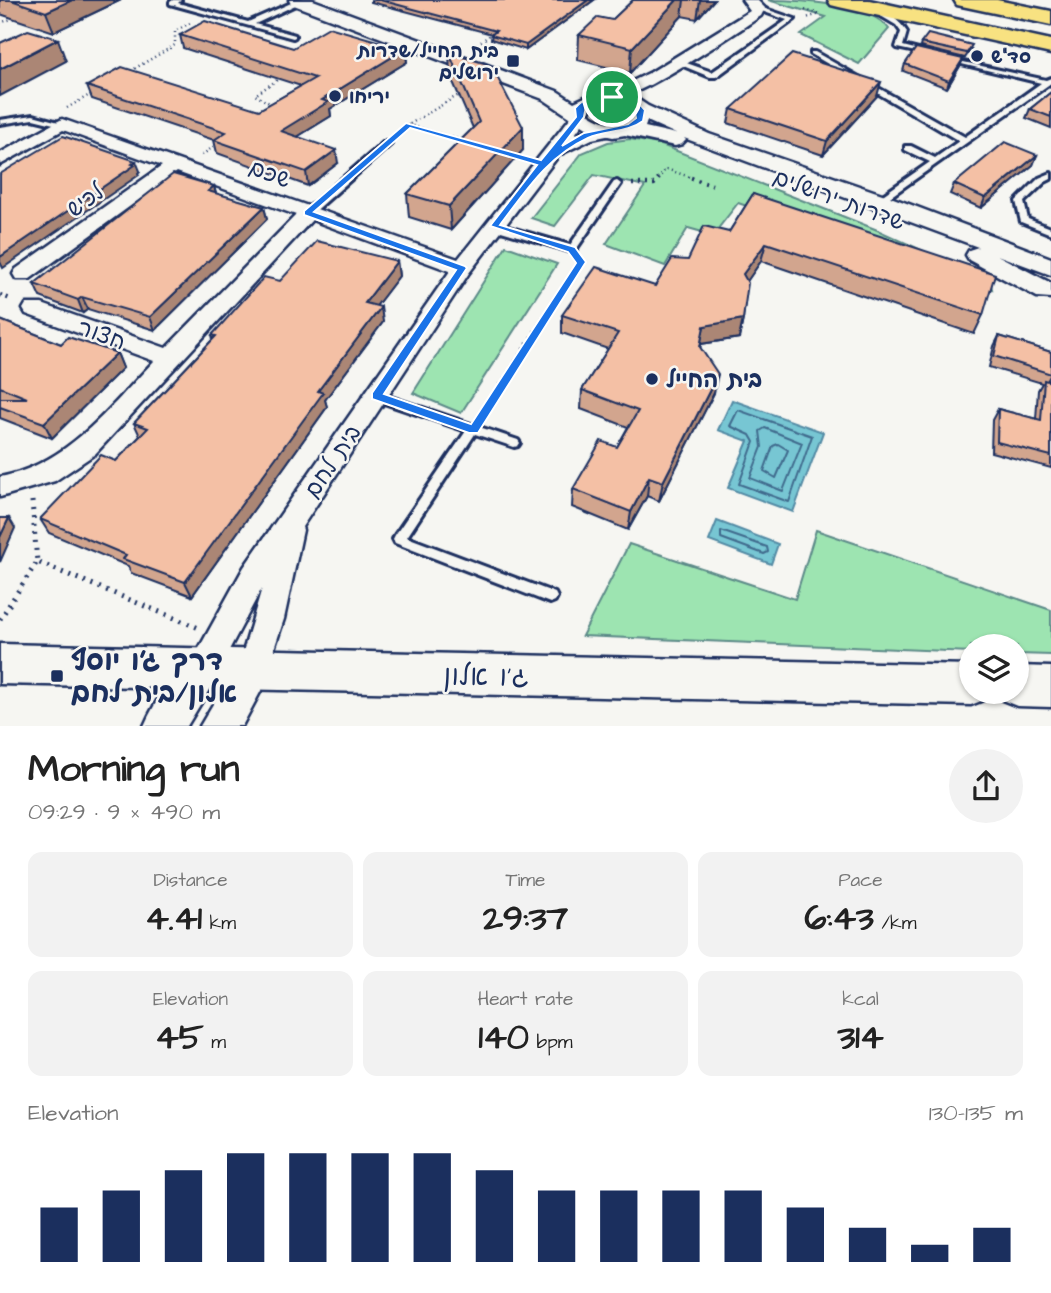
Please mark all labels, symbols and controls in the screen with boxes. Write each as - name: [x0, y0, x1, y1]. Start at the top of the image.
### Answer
- place label: בית החייל/שדרות ירושלים: [355, 38, 499, 87]
- place label: סד"ש: [991, 44, 1031, 71]
- marker: סד"ש: [969, 48, 985, 64]
- marker: בית החייל/שדרות ירושלים: [505, 53, 521, 69]
- pin: [582, 67, 642, 127]
- icon: arrive: [593, 78, 631, 116]
- place label: יריחו: [349, 84, 390, 111]
- marker: יריחו: [327, 88, 343, 104]
- street label: שכם: [244, 152, 295, 196]
- street label: שדרות ירושלים: [769, 161, 909, 239]
- street label: לכיש: [60, 176, 112, 225]
- street label: חצור: [73, 312, 130, 358]
- place label: בית החייל: [666, 364, 762, 396]
- marker: בית החייל: [644, 371, 660, 387]
- street label: בית לחם: [297, 419, 369, 505]
- map controls: [959, 634, 1029, 704]
- button: layers: [959, 634, 1029, 704]
- place label: דרך ג׳ו יוסף אלון/בית לחם: [71, 642, 237, 713]
- street label: ג'ו אלון: [443, 656, 529, 697]
- marker: דרך ג׳ו יוסף אלון/בית לחם: [49, 668, 65, 684]
- text: Morning run: [28, 744, 240, 796]
- button: share: [949, 749, 1023, 823]
- text: 09:29 · 9 × 490 m: [28, 796, 220, 828]
- text: Distance: [154, 867, 227, 894]
- text: Time: [506, 867, 545, 894]
- text: Pace: [838, 867, 883, 894]
- text: 4.41: [145, 894, 202, 943]
- text: 29:37: [483, 894, 568, 943]
- text: 6:43: [804, 894, 874, 943]
- text: km: [202, 910, 236, 937]
- text: /km: [874, 910, 917, 937]
- text: Elevation: [153, 986, 228, 1013]
- text: Heart rate: [478, 986, 573, 1013]
- text: kcal: [842, 986, 879, 1013]
- text: 45: [155, 1013, 204, 1062]
- text: 140: [478, 1013, 529, 1062]
- text: 314: [837, 1013, 884, 1062]
- text: m: [204, 1029, 226, 1056]
- text: bpm: [529, 1029, 573, 1056]
- text: Elevation: [28, 1097, 119, 1129]
- text: 130–135 m: [929, 1097, 1023, 1129]

